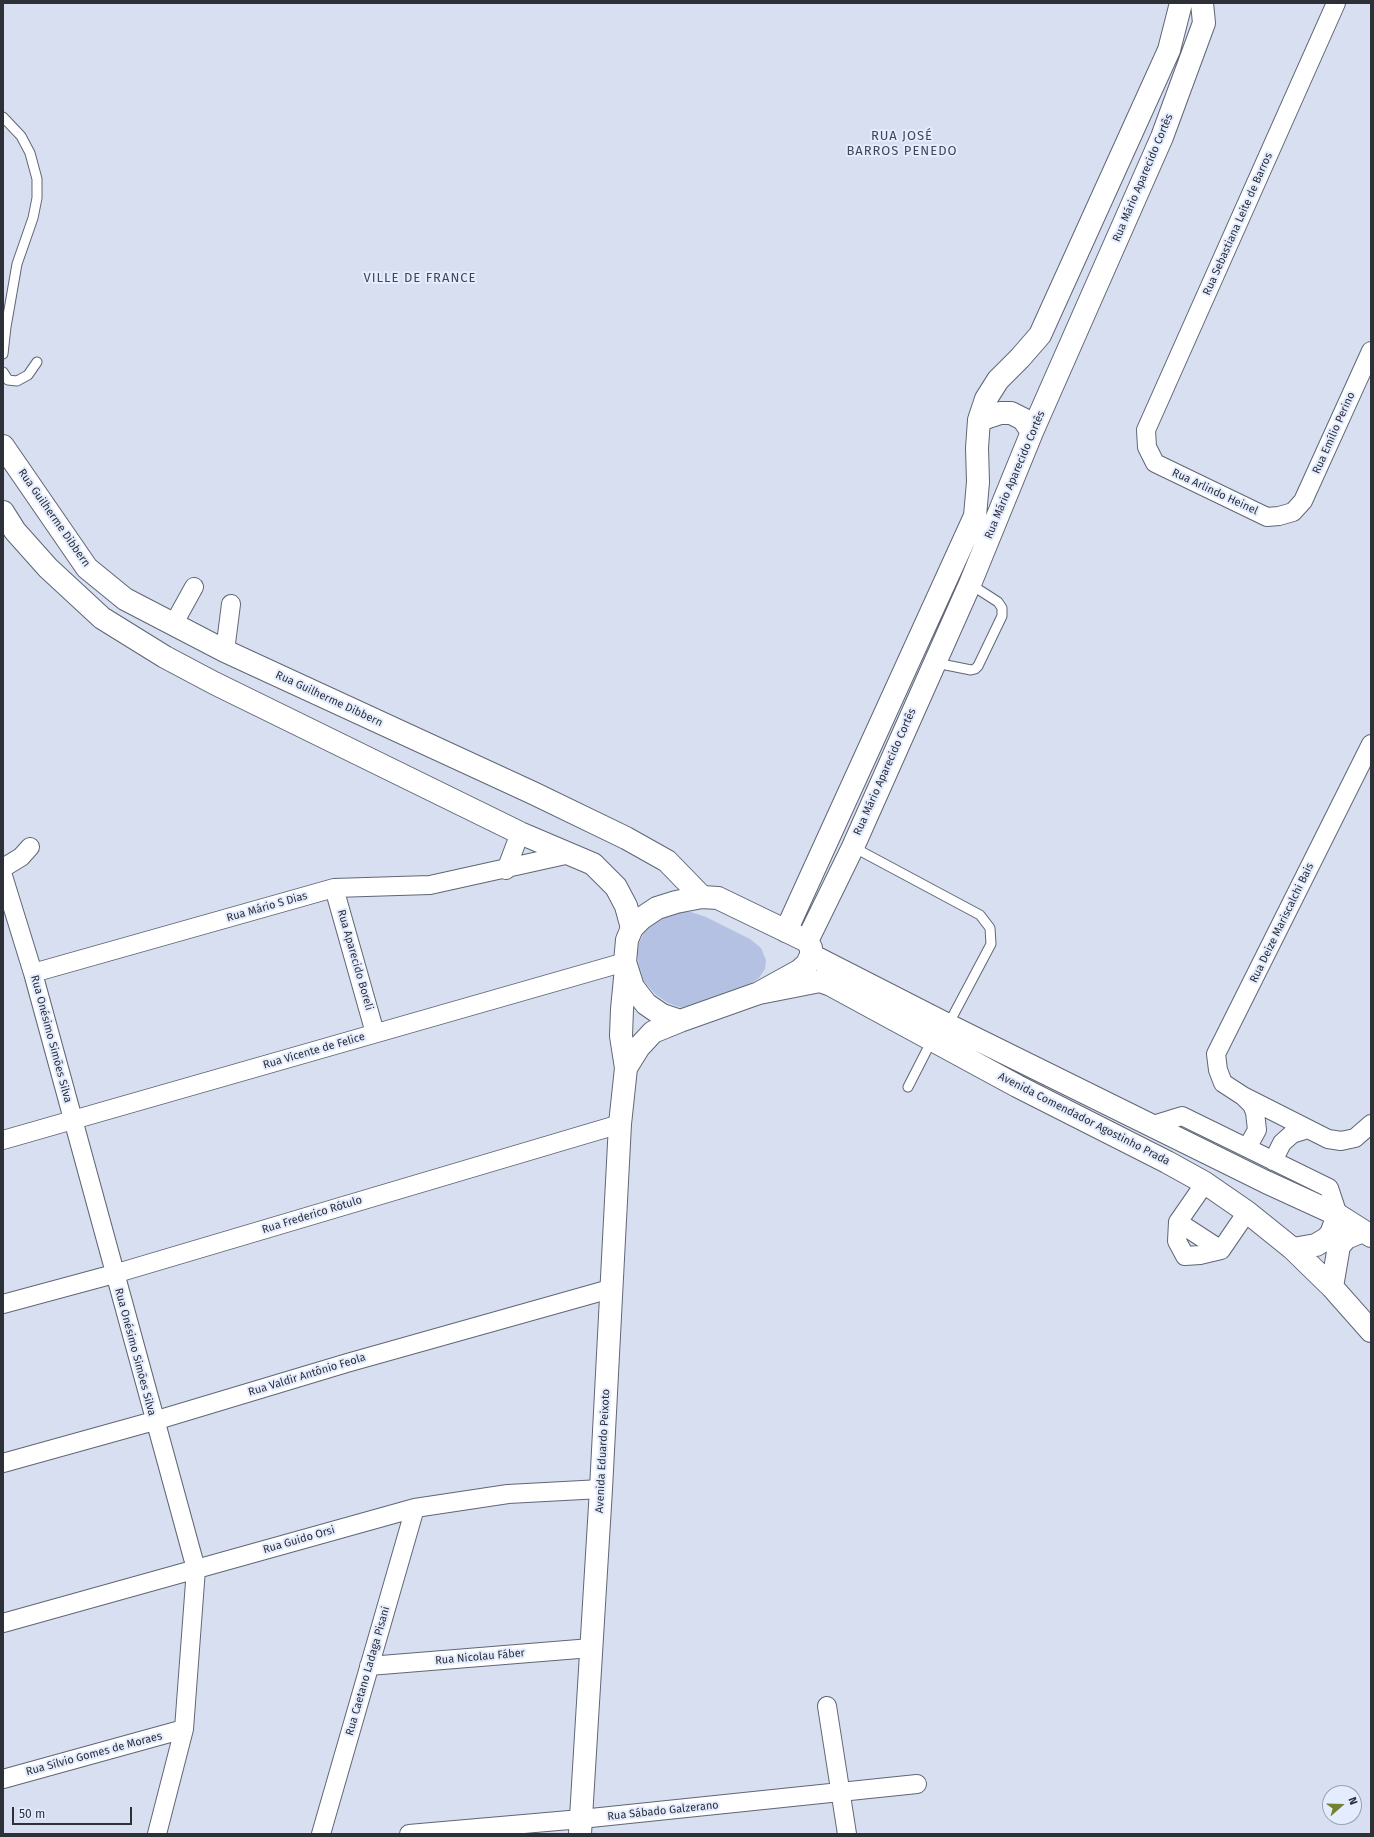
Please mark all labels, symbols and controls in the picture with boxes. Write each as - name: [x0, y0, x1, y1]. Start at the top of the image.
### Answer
- street label: Rua Mário Aparecido Cortês: [1110, 112, 1176, 244]
- district label: RUA JOSÉ BARROS PENEDO: [846, 128, 958, 159]
- street label: Rua Sebastiana Leite de Barros: [1201, 151, 1275, 297]
- district label: VILLE DE FRANCE: [364, 270, 476, 286]
- street label: Rua Emílio Perino: [1310, 390, 1358, 476]
- street label: Rua Mário Aparecido Cortês: [982, 409, 1048, 541]
- street label: Rua Guilherme Dibbern: [15, 466, 93, 570]
- street label: Rua Arlindo Heinel: [1170, 466, 1260, 518]
- street label: Rua Guilherme Dibbern: [273, 668, 385, 730]
- street label: Rua Mário Aparecido Cortês: [851, 706, 919, 838]
- street label: Rua Deize Mariscalchi Bais: [1247, 861, 1317, 985]
- street label: Rua Mário S Dias: [225, 889, 309, 925]
- street label: Rua Aparecido Boreli: [334, 908, 376, 1012]
- street label: Rua Onésimo Simões Silva: [28, 974, 74, 1104]
- street label: Rua Vicente de Felice: [262, 1030, 366, 1072]
- street label: Avenida Comendador Agostinho Prada: [996, 1070, 1172, 1168]
- street label: Rua Frederico Rótulo: [260, 1193, 364, 1237]
- street label: Rua Onésimo Simões Silva: [112, 1287, 158, 1417]
- street label: Rua Valdir Antônio Feola: [247, 1351, 367, 1399]
- street label: Avenida Eduardo Peixoto: [593, 1389, 613, 1513]
- street label: Rua Guido Orsi: [261, 1523, 337, 1557]
- street label: Rua Caetano Ladaga Pisani: [343, 1605, 393, 1737]
- street label: Rua Nicolau Fáber: [435, 1647, 525, 1667]
- street label: Rua Sílvio Gomes de Moraes: [24, 1729, 164, 1779]
- north arrow: [1322, 1785, 1362, 1825]
- text: N: [1345, 1795, 1360, 1807]
- scale bar: [14, 1799, 134, 1825]
- street label: Rua Sábado Galzerano: [607, 1799, 719, 1823]
- text: 50 m: [19, 1807, 45, 1821]

